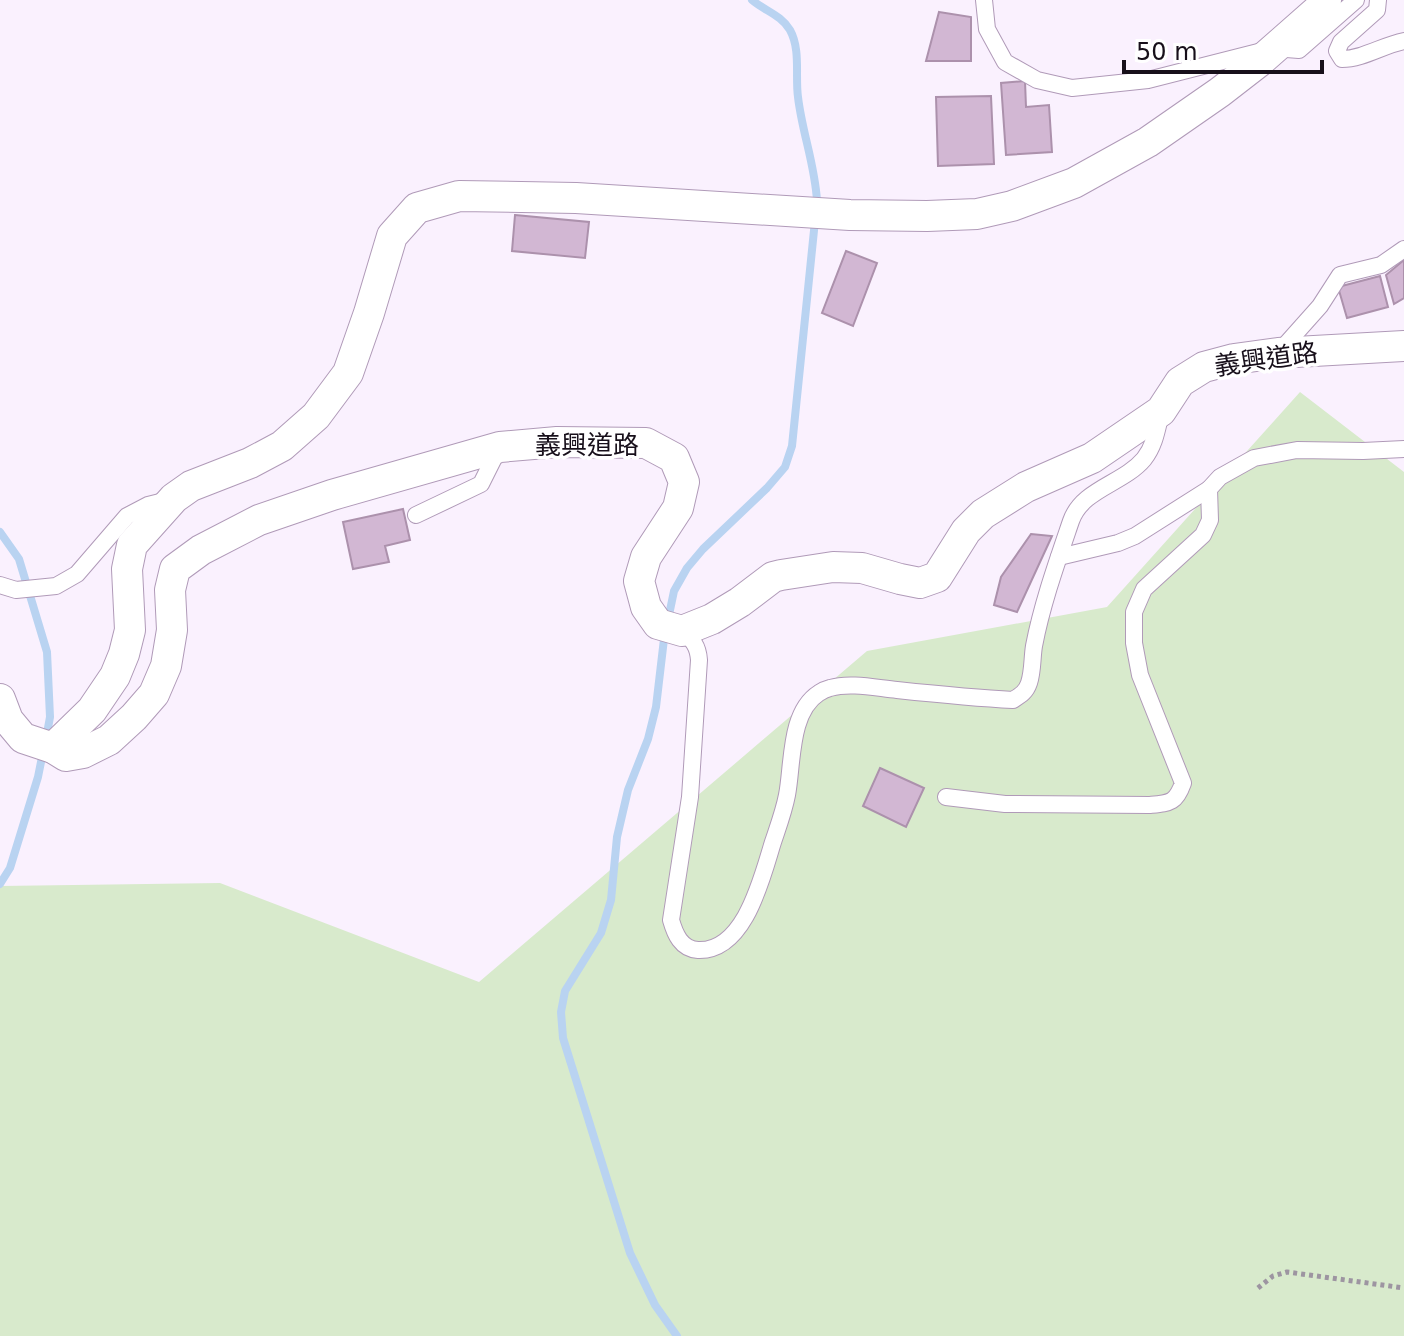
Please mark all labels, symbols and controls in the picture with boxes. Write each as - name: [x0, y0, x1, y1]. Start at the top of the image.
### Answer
- scale bar: [1124, 24, 1322, 74]
- text: 50 m: [1136, 38, 1198, 66]
- street label: 義興道路: [1212, 337, 1320, 381]
- street label: 義興道路: [535, 430, 639, 460]

